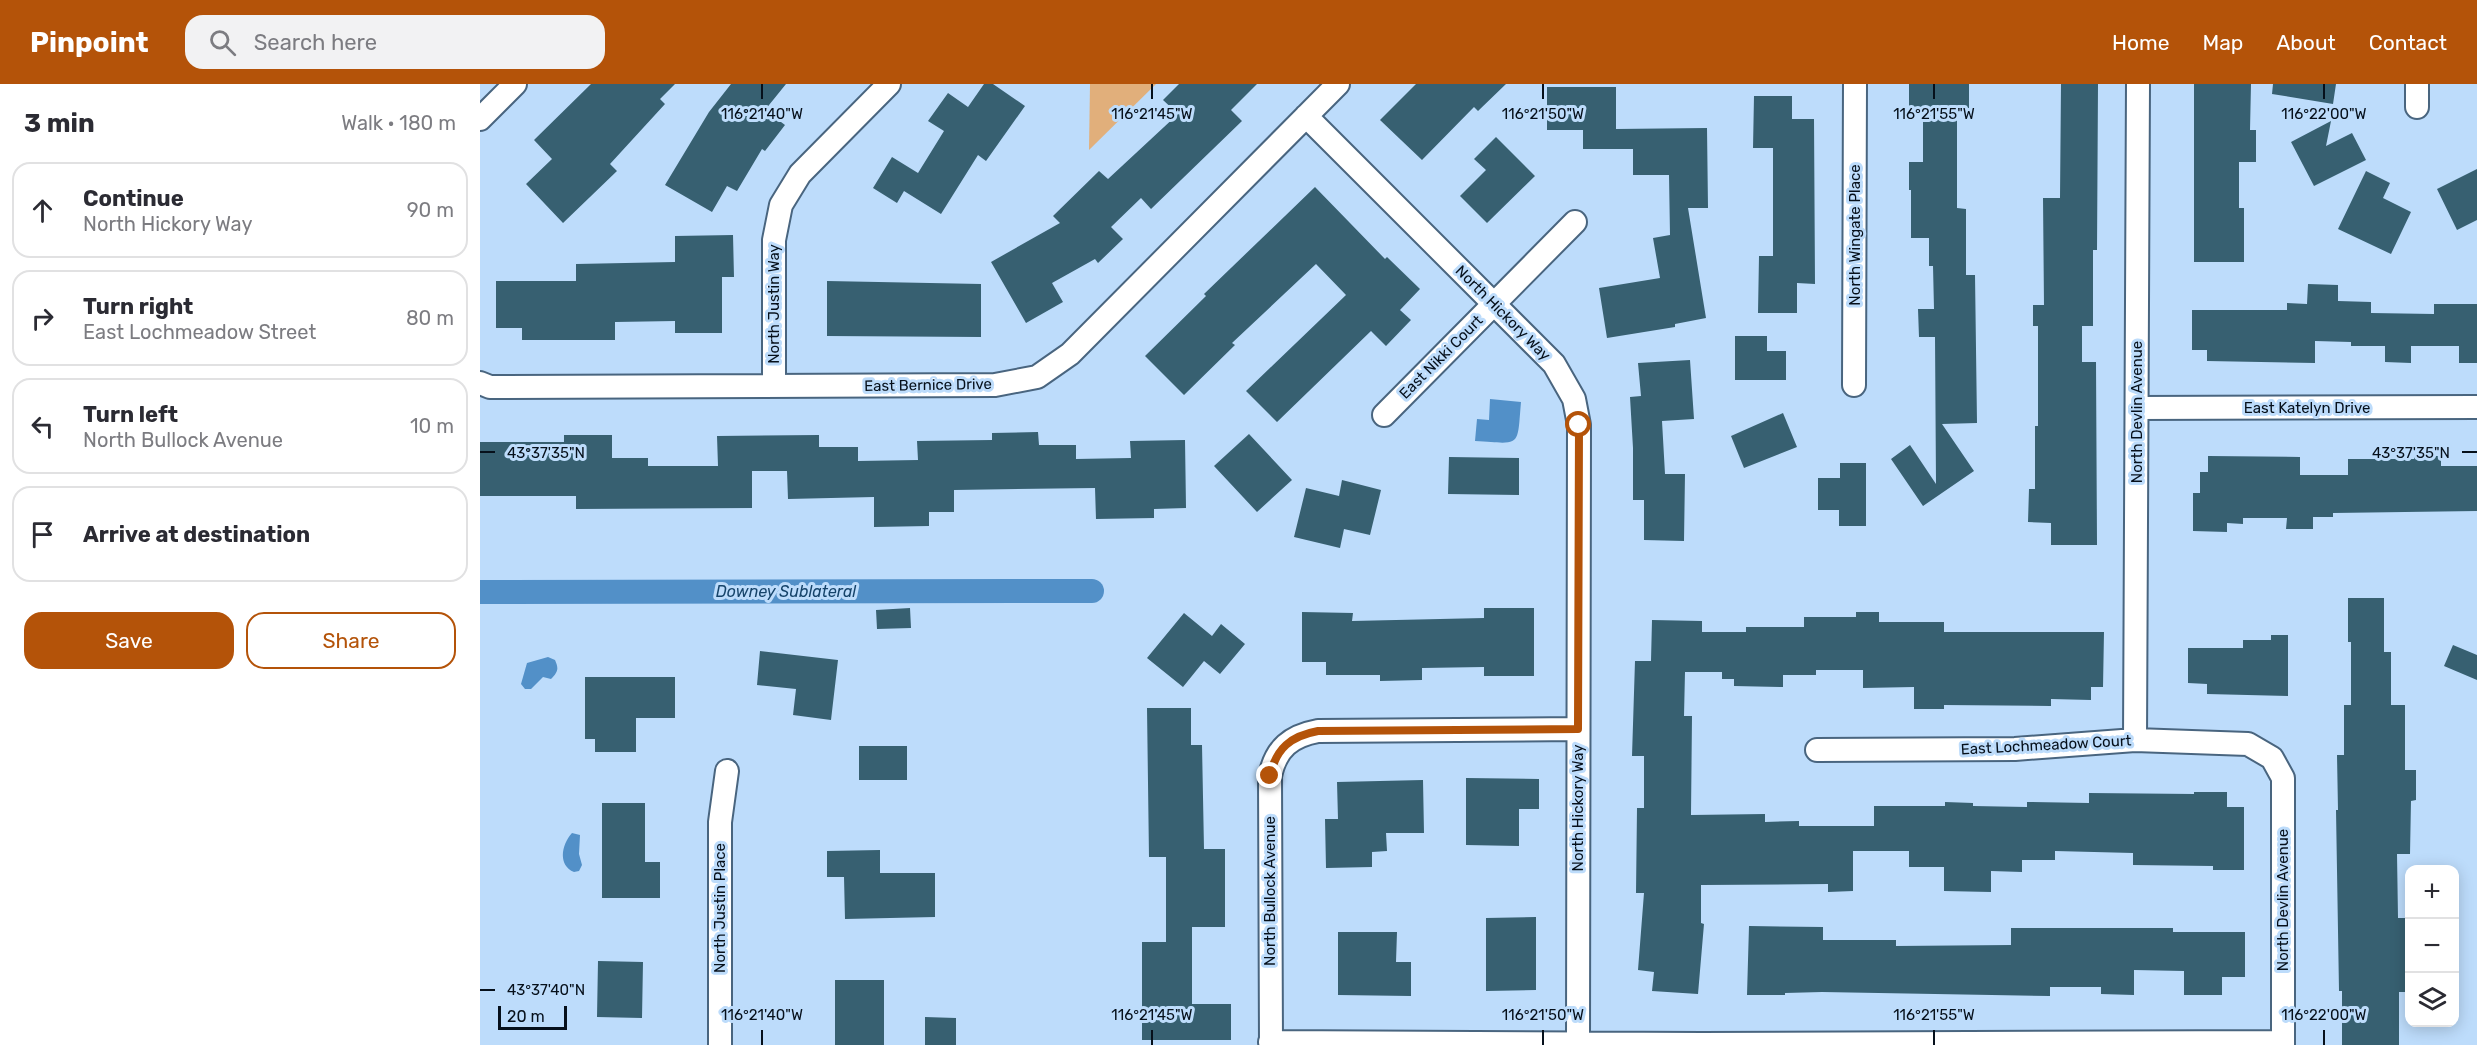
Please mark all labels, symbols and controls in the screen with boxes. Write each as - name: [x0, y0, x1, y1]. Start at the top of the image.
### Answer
- search box: [185, 15, 605, 69]
- text: Pinpoint: [30, 26, 149, 59]
- icon: search: [206, 26, 239, 59]
- text: Search here: [254, 29, 377, 56]
- text: Home: [2112, 30, 2169, 55]
- text: Map: [2202, 30, 2243, 55]
- text: About: [2276, 30, 2336, 55]
- text: Contact: [2369, 30, 2447, 55]
- text: 116°21'40"W: [721, 105, 803, 123]
- text: 116°21'45"W: [1111, 105, 1193, 123]
- text: 116°21'50"W: [1502, 105, 1584, 123]
- text: 116°21'55"W: [1893, 105, 1975, 123]
- text: 116°22'00"W: [2281, 105, 2367, 123]
- text: 3 min: [24, 108, 95, 139]
- text: Walk · 180 m: [341, 111, 456, 135]
- street label: North Wingate Place: [1846, 164, 1864, 306]
- text: Continue: [83, 185, 184, 212]
- icon: ahead: [26, 194, 59, 227]
- text: 90 m: [407, 198, 454, 222]
- text: North Hickory Way: [83, 212, 252, 236]
- street label: North Justin Way: [765, 244, 783, 364]
- street label: North Hickory Way: [1452, 262, 1554, 364]
- text: Turn right: [83, 293, 193, 320]
- icon: right: [26, 302, 59, 335]
- text: 80 m: [406, 306, 454, 330]
- street label: East Nikki Court: [1396, 311, 1487, 402]
- text: East Lochmeadow Street: [83, 320, 316, 344]
- street label: North Devlin Avenue: [2128, 341, 2146, 483]
- street label: East Bernice Drive: [864, 375, 992, 395]
- street label: East Katelyn Drive: [2244, 399, 2370, 417]
- text: Turn left: [83, 401, 178, 428]
- icon: left: [26, 410, 59, 443]
- route start: [1565, 411, 1591, 437]
- text: 10 m: [410, 414, 454, 438]
- text: North Bullock Avenue: [83, 428, 283, 452]
- text: 43°37'35"N: [507, 444, 585, 462]
- text: 43°37'35"N: [2372, 444, 2450, 462]
- icon: arrive: [26, 518, 59, 551]
- text: Arrive at destination: [83, 521, 310, 548]
- water label: Downey Sublateral: [716, 582, 857, 601]
- button: Save: [24, 612, 234, 669]
- button: Share: [246, 612, 456, 669]
- street label: East Lochmeadow Court: [1960, 732, 2132, 758]
- street label: North Hickory Way: [1569, 744, 1587, 872]
- route end: [1256, 762, 1282, 788]
- street label: North Bullock Avenue: [1261, 816, 1279, 966]
- street label: North Devlin Avenue: [2274, 829, 2292, 971]
- street label: North Justin Place: [711, 843, 729, 973]
- map controls: [2405, 865, 2459, 1027]
- button: +: [2405, 865, 2459, 919]
- button: −: [2405, 919, 2459, 973]
- button: layers: [2405, 973, 2459, 1027]
- text: 43°37'40"N: [507, 981, 585, 999]
- scale bar: [498, 1003, 567, 1030]
- text: 116°21'40"W: [721, 1006, 803, 1024]
- text: 116°21'45"W: [1111, 1006, 1193, 1024]
- text: 116°21'50"W: [1502, 1006, 1584, 1024]
- text: 116°21'55"W: [1893, 1006, 1975, 1024]
- text: 116°22'00"W: [2281, 1006, 2367, 1024]
- text: 20 m: [507, 1007, 545, 1026]

